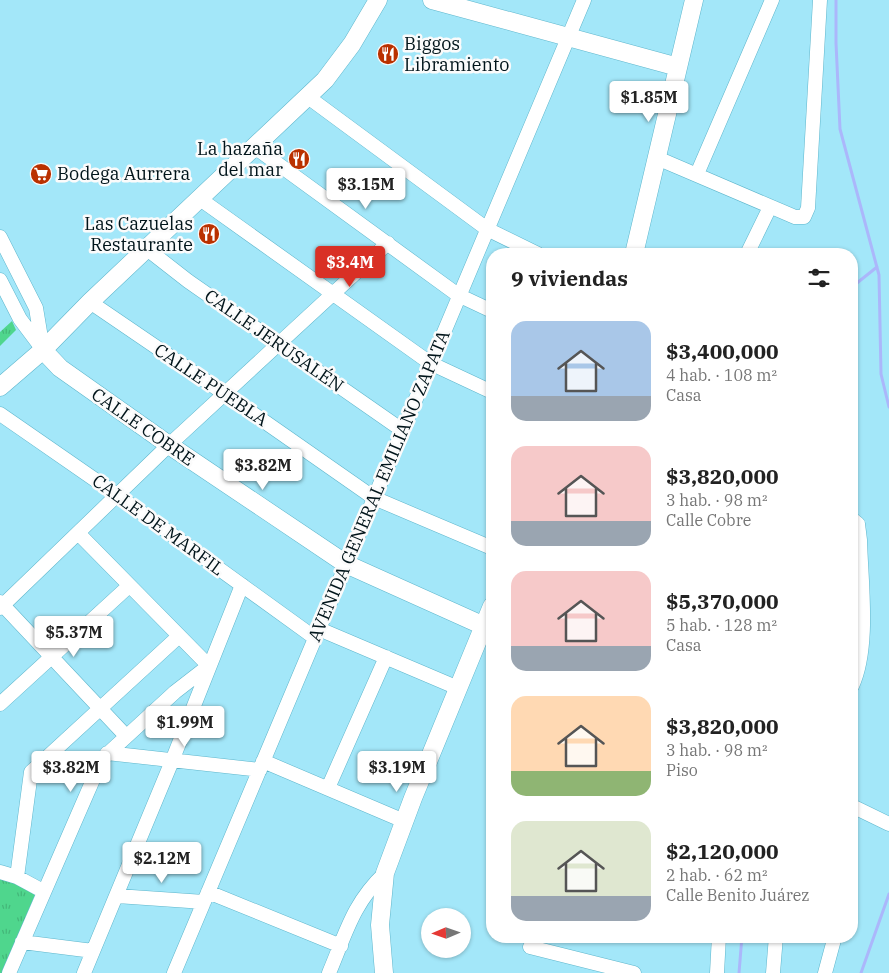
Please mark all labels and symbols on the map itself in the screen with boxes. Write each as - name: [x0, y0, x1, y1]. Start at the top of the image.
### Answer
- place label: Biggos Libramiento: [404, 32, 509, 76]
- restaurant icon: Biggos Libramiento: [376, 42, 400, 66]
- pin: $1.85M: [608, 80, 690, 123]
- place label: La hazaña del mar: [197, 137, 283, 181]
- restaurant icon: La hazaña del mar: [287, 147, 311, 171]
- supermarket icon: Bodega Aurrera: [29, 162, 53, 186]
- place label: Bodega Aurrera: [57, 162, 190, 185]
- pin: $3.15M: [325, 168, 407, 210]
- place label: Las Cazuelas Restaurante: [84, 212, 193, 256]
- restaurant icon: Las Cazuelas Restaurante: [197, 222, 221, 246]
- pin: $3.4M: [315, 246, 385, 288]
- street label: CALLE JERUSALÉN: [200, 284, 348, 397]
- street label: AVENIDA GENERAL EMILIANO ZAPATA: [302, 326, 455, 645]
- street label: CALLE PUEBLA: [150, 338, 273, 431]
- street label: CALLE COBRE: [87, 383, 199, 471]
- pin: $3.82M: [222, 448, 304, 491]
- street label: CALLE DE MARFIL: [88, 469, 229, 580]
- pin: $5.37M: [33, 616, 115, 658]
- pin: $1.99M: [144, 706, 226, 748]
- pin: $3.82M: [30, 750, 112, 793]
- pin: $3.19M: [356, 750, 438, 793]
- pin: $2.12M: [121, 842, 203, 884]
- north arrow: [421, 908, 471, 958]

